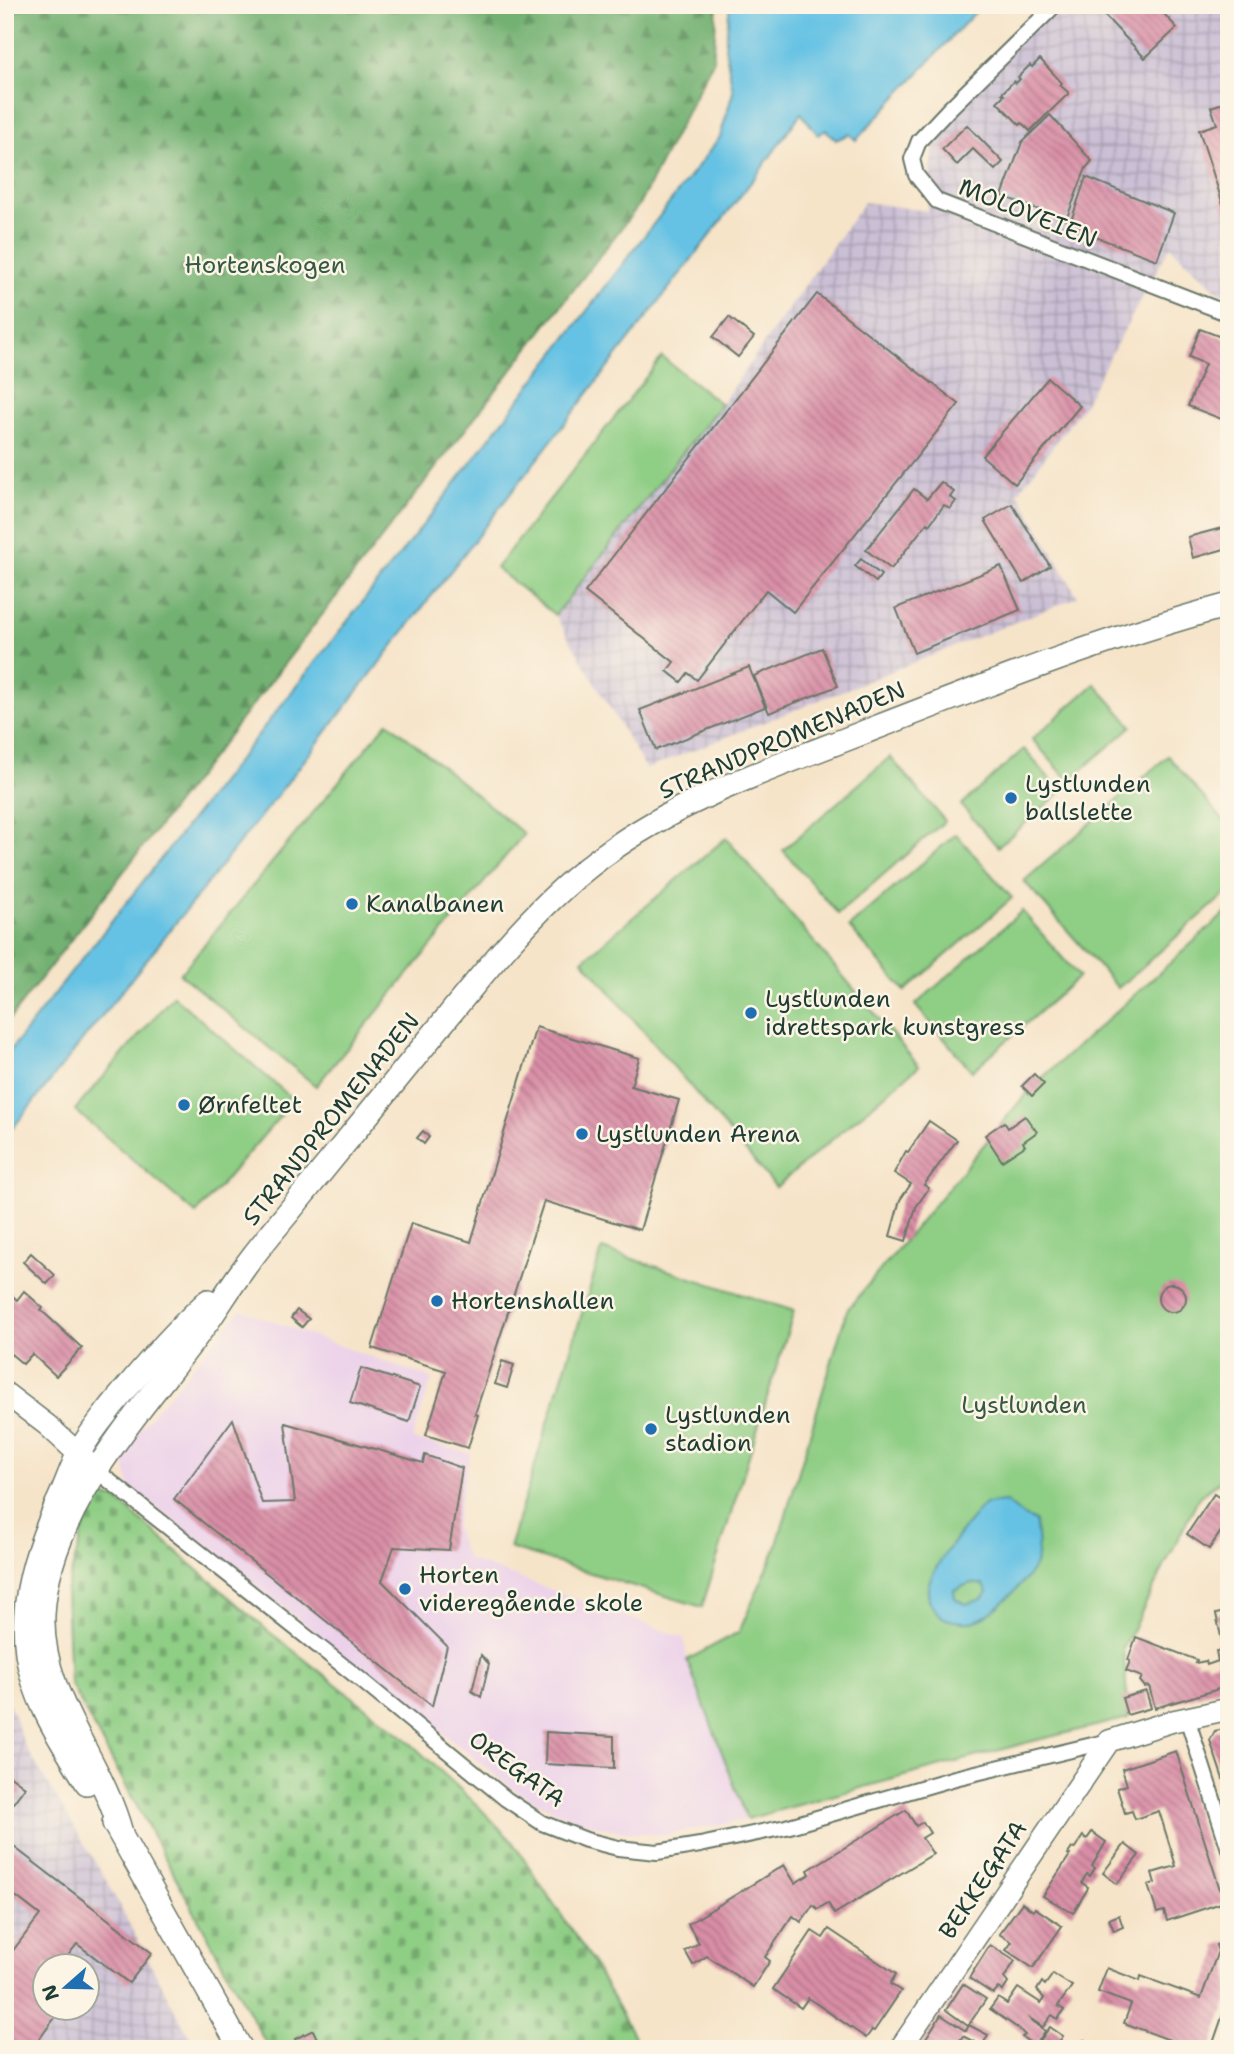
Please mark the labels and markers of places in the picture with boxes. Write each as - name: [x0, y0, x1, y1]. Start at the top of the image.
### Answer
- place label: Lystlunden ballslette: [1025, 768, 1151, 828]
- marker: Lystlunden ballslette: [1003, 790, 1019, 806]
- place label: Kanalbanen: [366, 888, 504, 920]
- marker: Kanalbanen: [344, 896, 360, 912]
- place label: Lystlunden idrettspark kunstgress: [765, 983, 1025, 1043]
- marker: Lystlunden idrettspark kunstgress: [743, 1005, 759, 1021]
- place label: Ørnfeltet: [198, 1089, 302, 1121]
- marker: Ørnfeltet: [176, 1097, 192, 1113]
- place label: Lystlunden Arena: [596, 1118, 800, 1150]
- marker: Lystlunden Arena: [574, 1126, 590, 1142]
- place label: Hortenshallen: [451, 1285, 614, 1317]
- marker: Hortenshallen: [429, 1293, 445, 1309]
- place label: Lystlunden stadion: [665, 1399, 791, 1459]
- marker: Lystlunden stadion: [643, 1421, 659, 1437]
- place label: Horten videregående skole: [419, 1559, 643, 1619]
- marker: Horten videregående skole: [397, 1581, 413, 1597]

